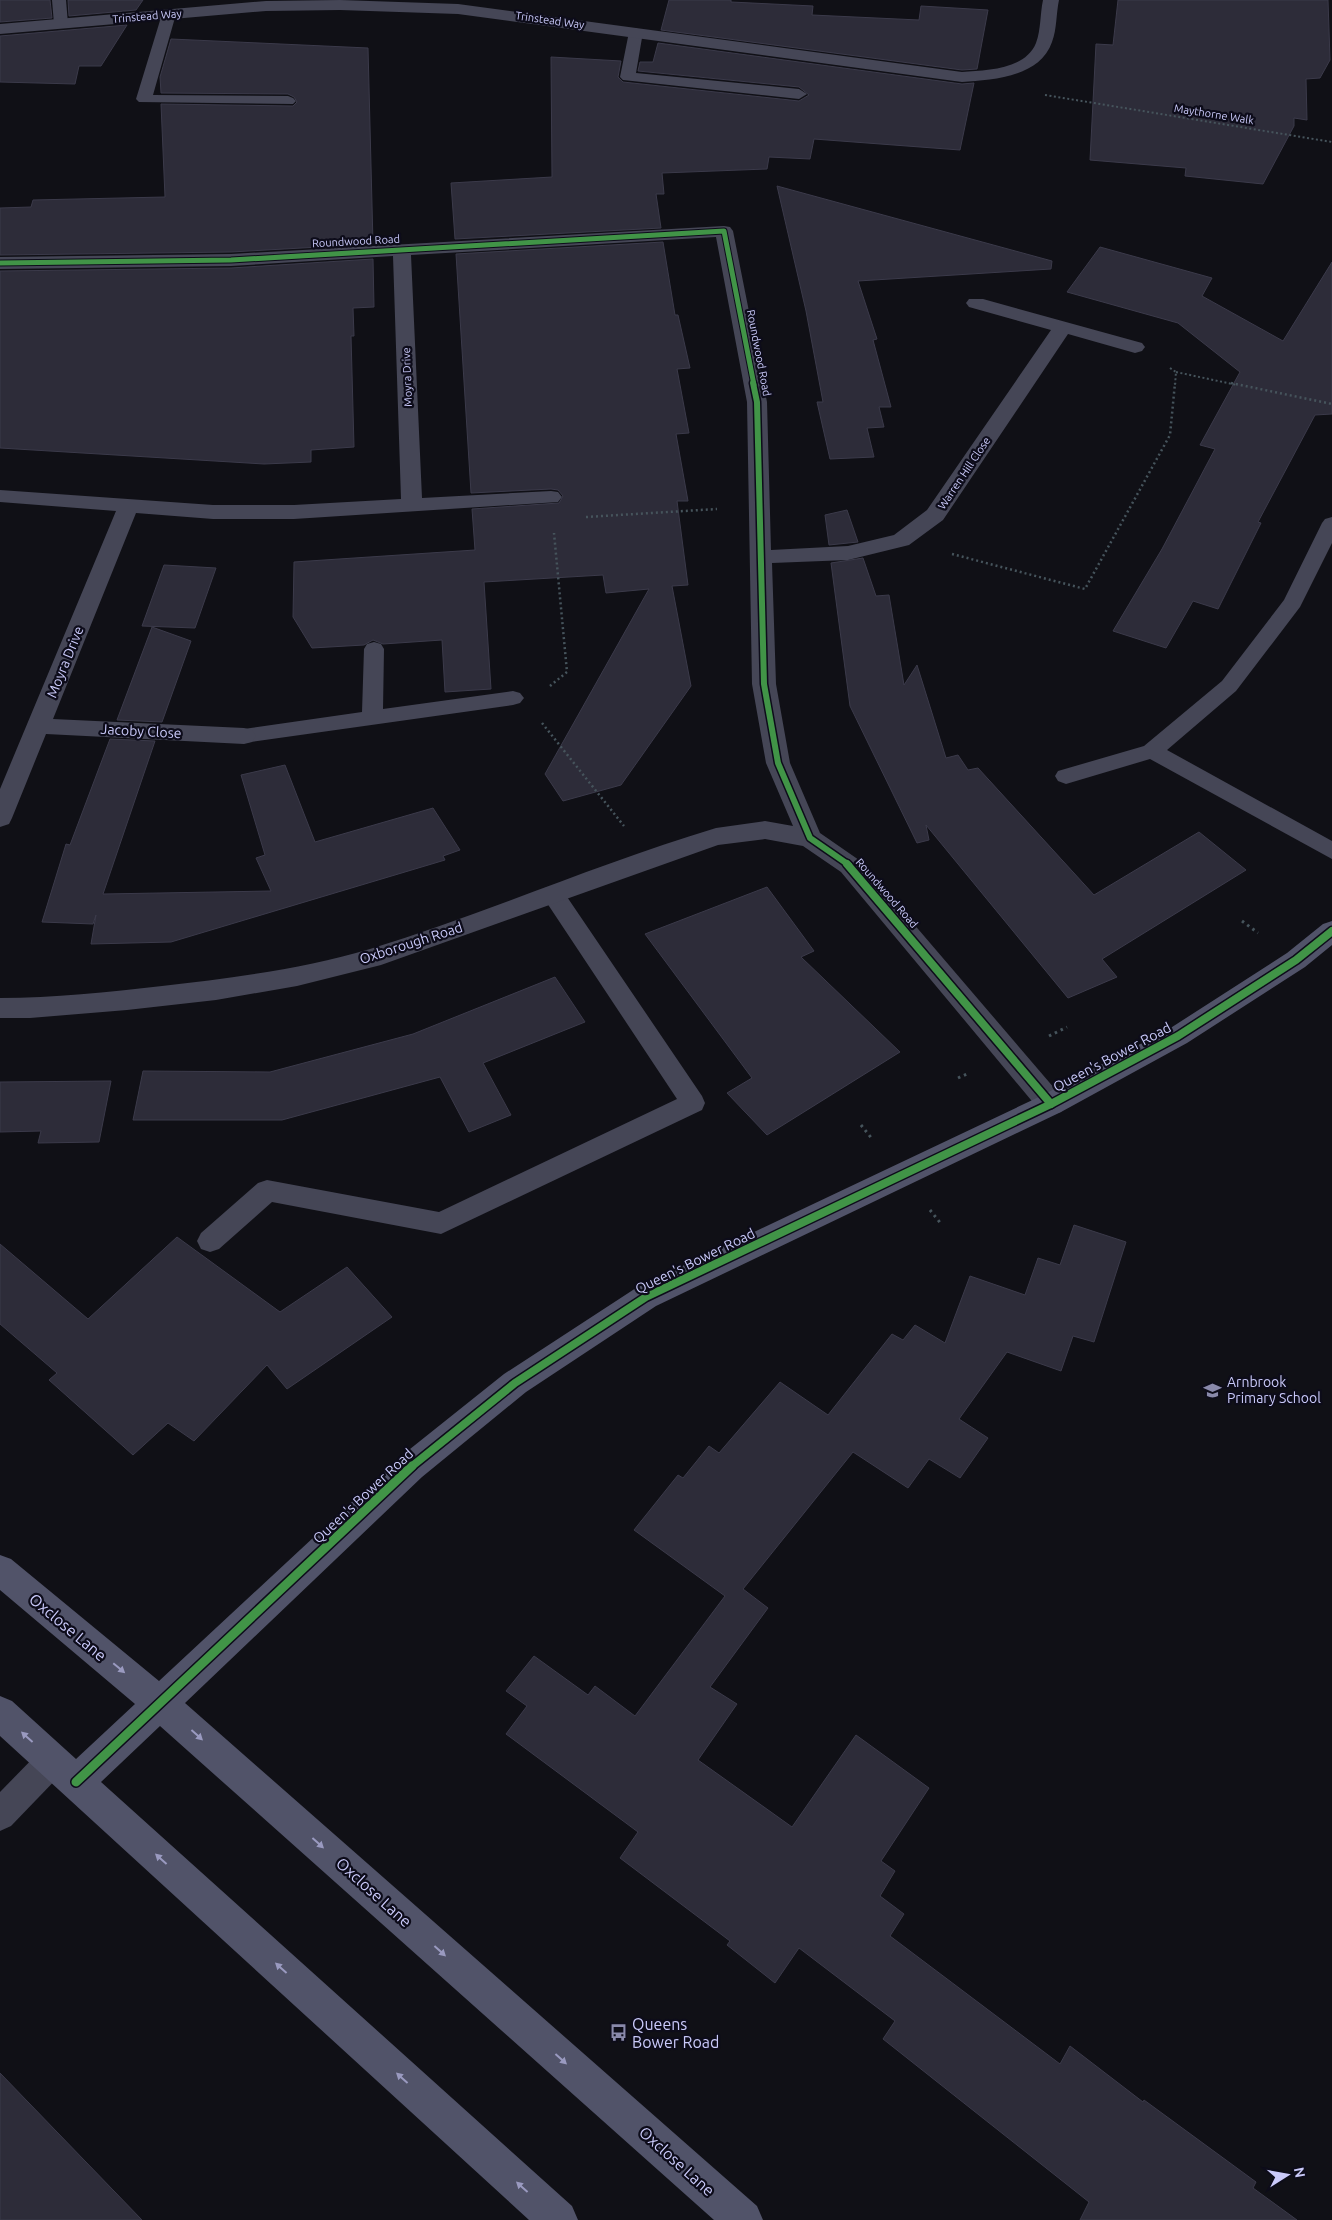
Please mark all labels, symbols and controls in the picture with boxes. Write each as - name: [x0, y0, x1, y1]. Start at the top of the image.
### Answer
- street label: Trinstead Way: [112, 7, 183, 25]
- street label: Trinstead Way: [515, 9, 586, 31]
- street label: Maythorne Walk: [1173, 102, 1255, 126]
- street label: Roundwood Road: [312, 233, 400, 249]
- street label: Roundwood Road: [745, 309, 773, 397]
- street label: Moyra Drive: [400, 347, 414, 407]
- street label: Warren Hill Close: [935, 435, 993, 511]
- street label: Moyra Drive: [43, 624, 87, 700]
- street label: Jacoby Close: [100, 721, 182, 741]
- street label: Roundwood Road: [854, 856, 920, 930]
- street label: Oxborough Road: [357, 919, 465, 967]
- street label: Queen's Bower Road: [1050, 1019, 1174, 1095]
- street label: Queen's Bower Road: [633, 1225, 757, 1297]
- place label: Arnbrook Primary School: [1227, 1374, 1321, 1406]
- school or university icon: Arnbrook Primary School: [1203, 1380, 1223, 1400]
- street label: Queen's Bower Road: [310, 1445, 416, 1547]
- street label: Oxclose Lane: [26, 1590, 110, 1664]
- one-way arrow: [112, 1662, 124, 1674]
- one-way arrow: [190, 1730, 203, 1741]
- one-way arrow: [22, 1731, 34, 1743]
- one-way arrow: [312, 1837, 324, 1849]
- one-way arrow: [156, 1853, 168, 1865]
- street label: Oxclose Lane: [333, 1853, 415, 1931]
- one-way arrow: [434, 1945, 446, 1956]
- one-way arrow: [275, 1963, 288, 1974]
- place label: Queens Bower Road: [632, 2015, 719, 2051]
- bus stop icon: Queens Bower Road: [608, 2023, 628, 2043]
- one-way arrow: [555, 2053, 567, 2065]
- one-way arrow: [396, 2072, 408, 2084]
- street label: Oxclose Lane: [636, 2122, 718, 2200]
- north arrow: [1262, 2150, 1312, 2200]
- text: N: [1291, 2166, 1309, 2179]
- one-way arrow: [516, 2181, 528, 2193]

